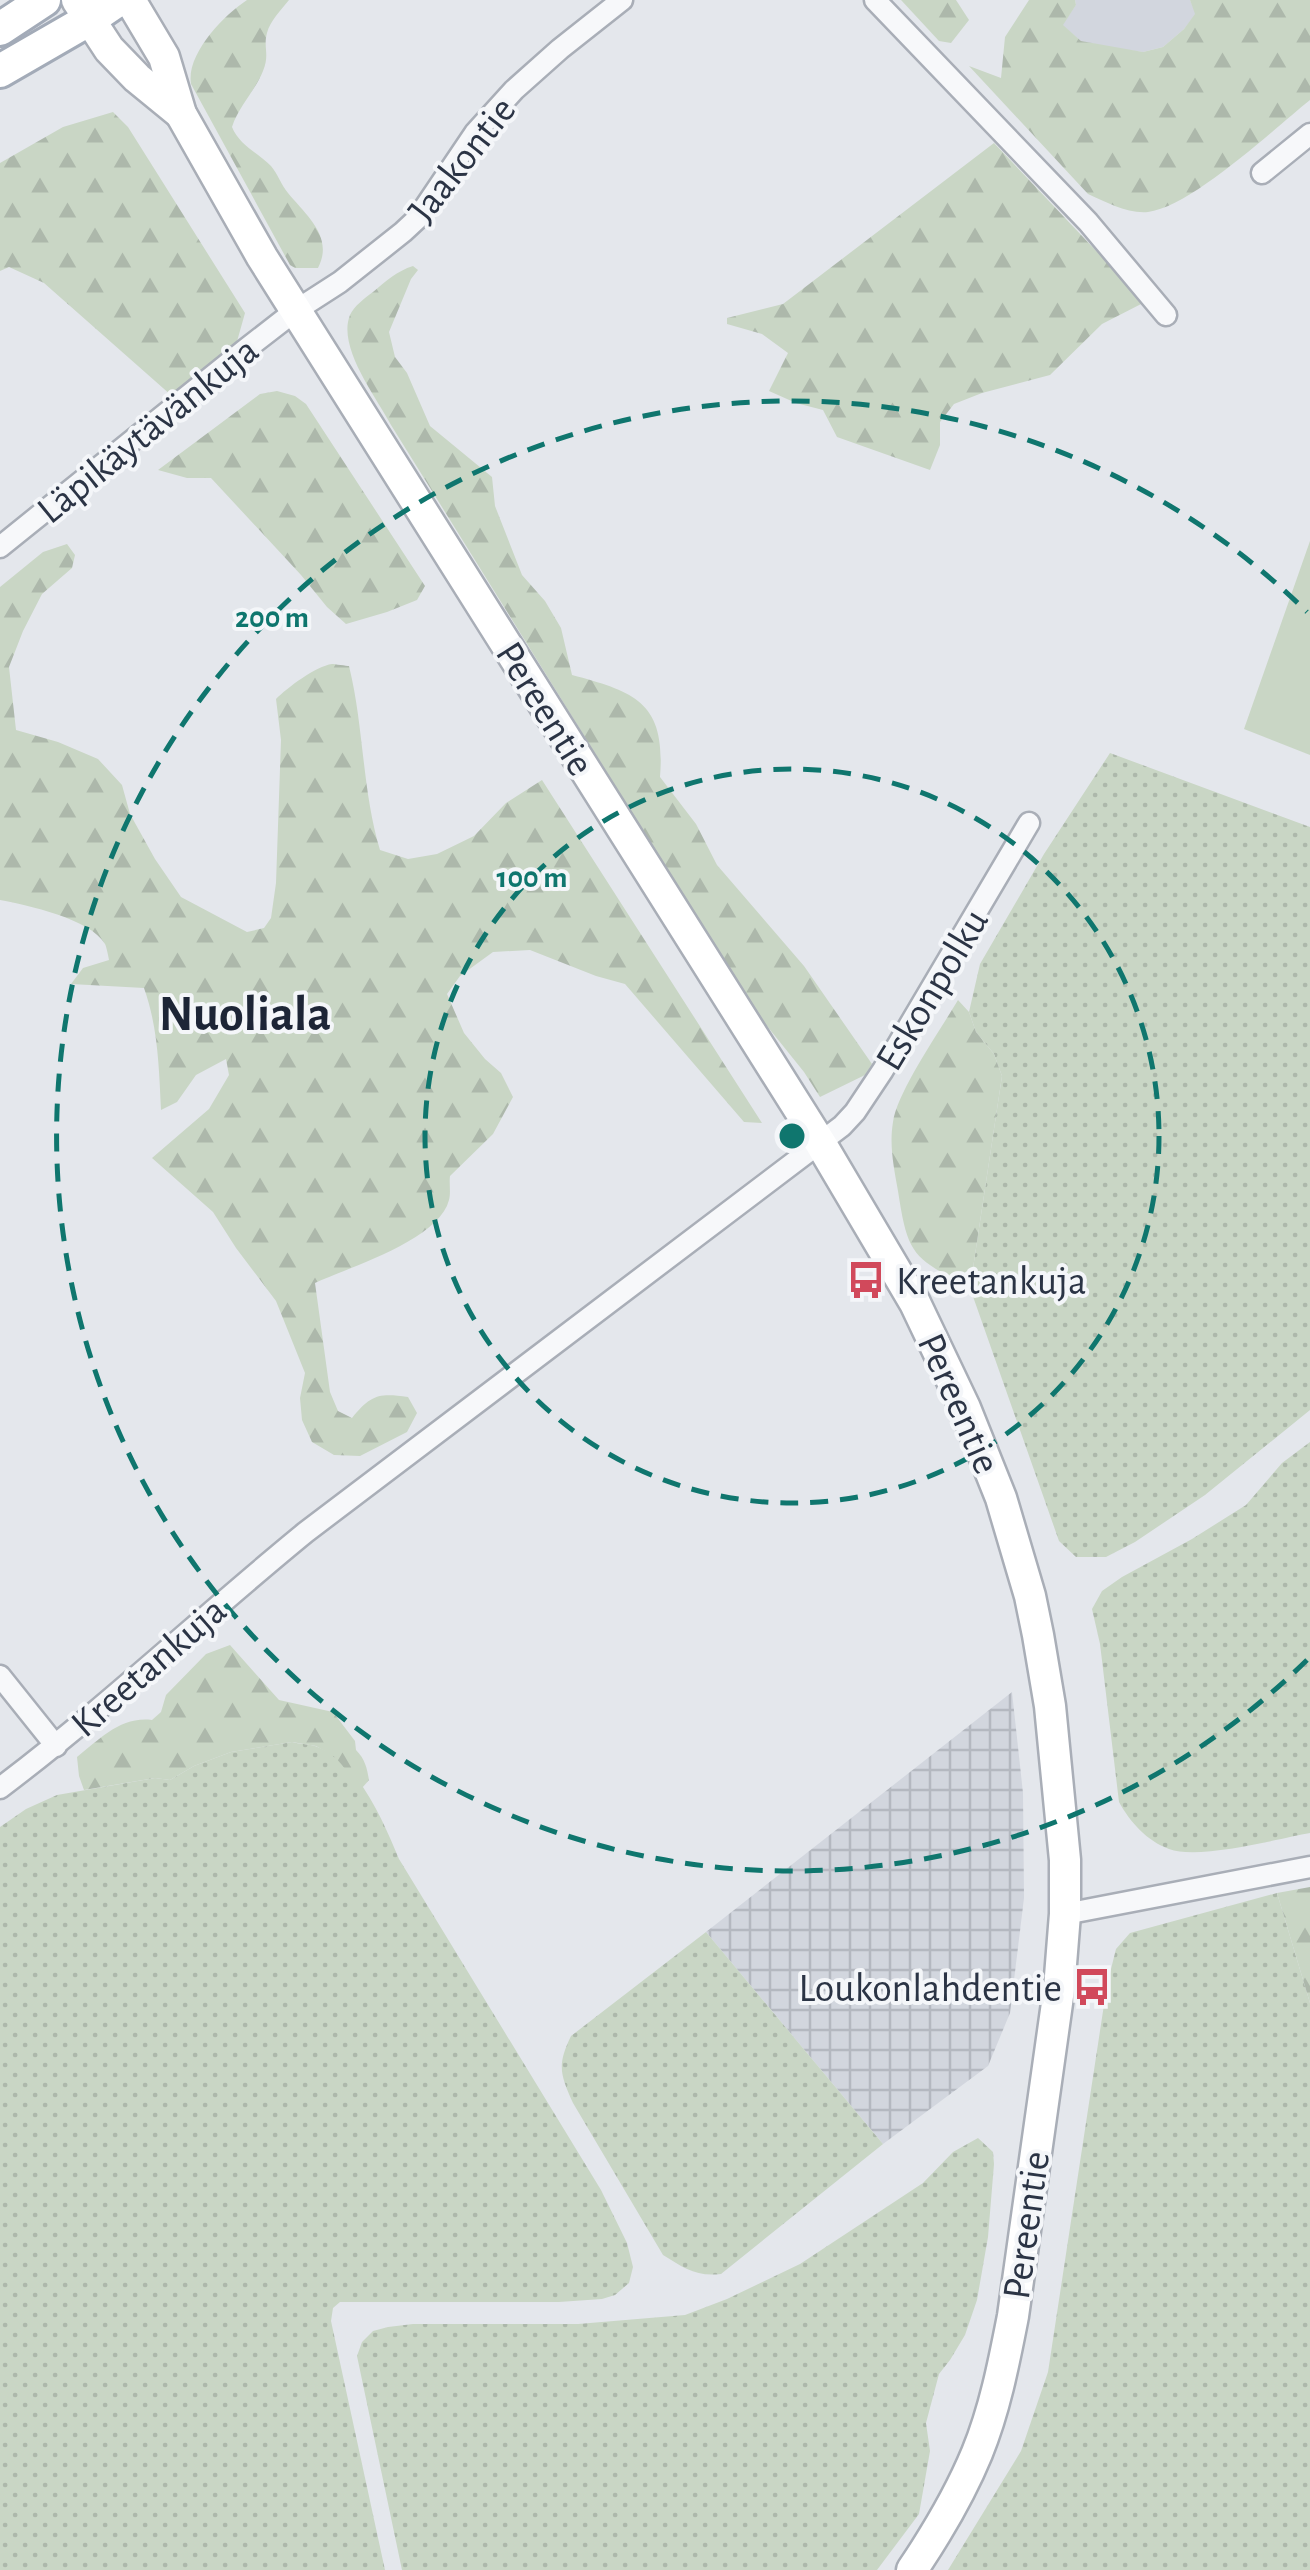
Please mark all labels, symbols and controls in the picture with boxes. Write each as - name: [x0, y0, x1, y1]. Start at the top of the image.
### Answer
- street label: Jaakontie: [402, 90, 524, 230]
- street label: Läpikäytävänkuja: [30, 330, 266, 531]
- text: 200 m: [235, 603, 309, 633]
- street label: Pereentie: [488, 635, 601, 783]
- text: 100 m: [497, 863, 567, 893]
- street label: Eskonpolku: [869, 903, 996, 1078]
- district label: Nuoliala: [159, 990, 331, 1040]
- centre of rings: [774, 1118, 810, 1154]
- bus stop icon: Kreetankuja: [845, 1259, 887, 1301]
- place label: Kreetankuja: [896, 1262, 1086, 1302]
- street label: Pereentie: [910, 1328, 1007, 1480]
- street label: Kreetankuja: [64, 1590, 234, 1745]
- bus stop icon: Loukonlahdentie: [1071, 1966, 1113, 2008]
- place label: Loukonlahdentie: [799, 1969, 1062, 2009]
- street label: Pereentie: [997, 2149, 1057, 2302]

